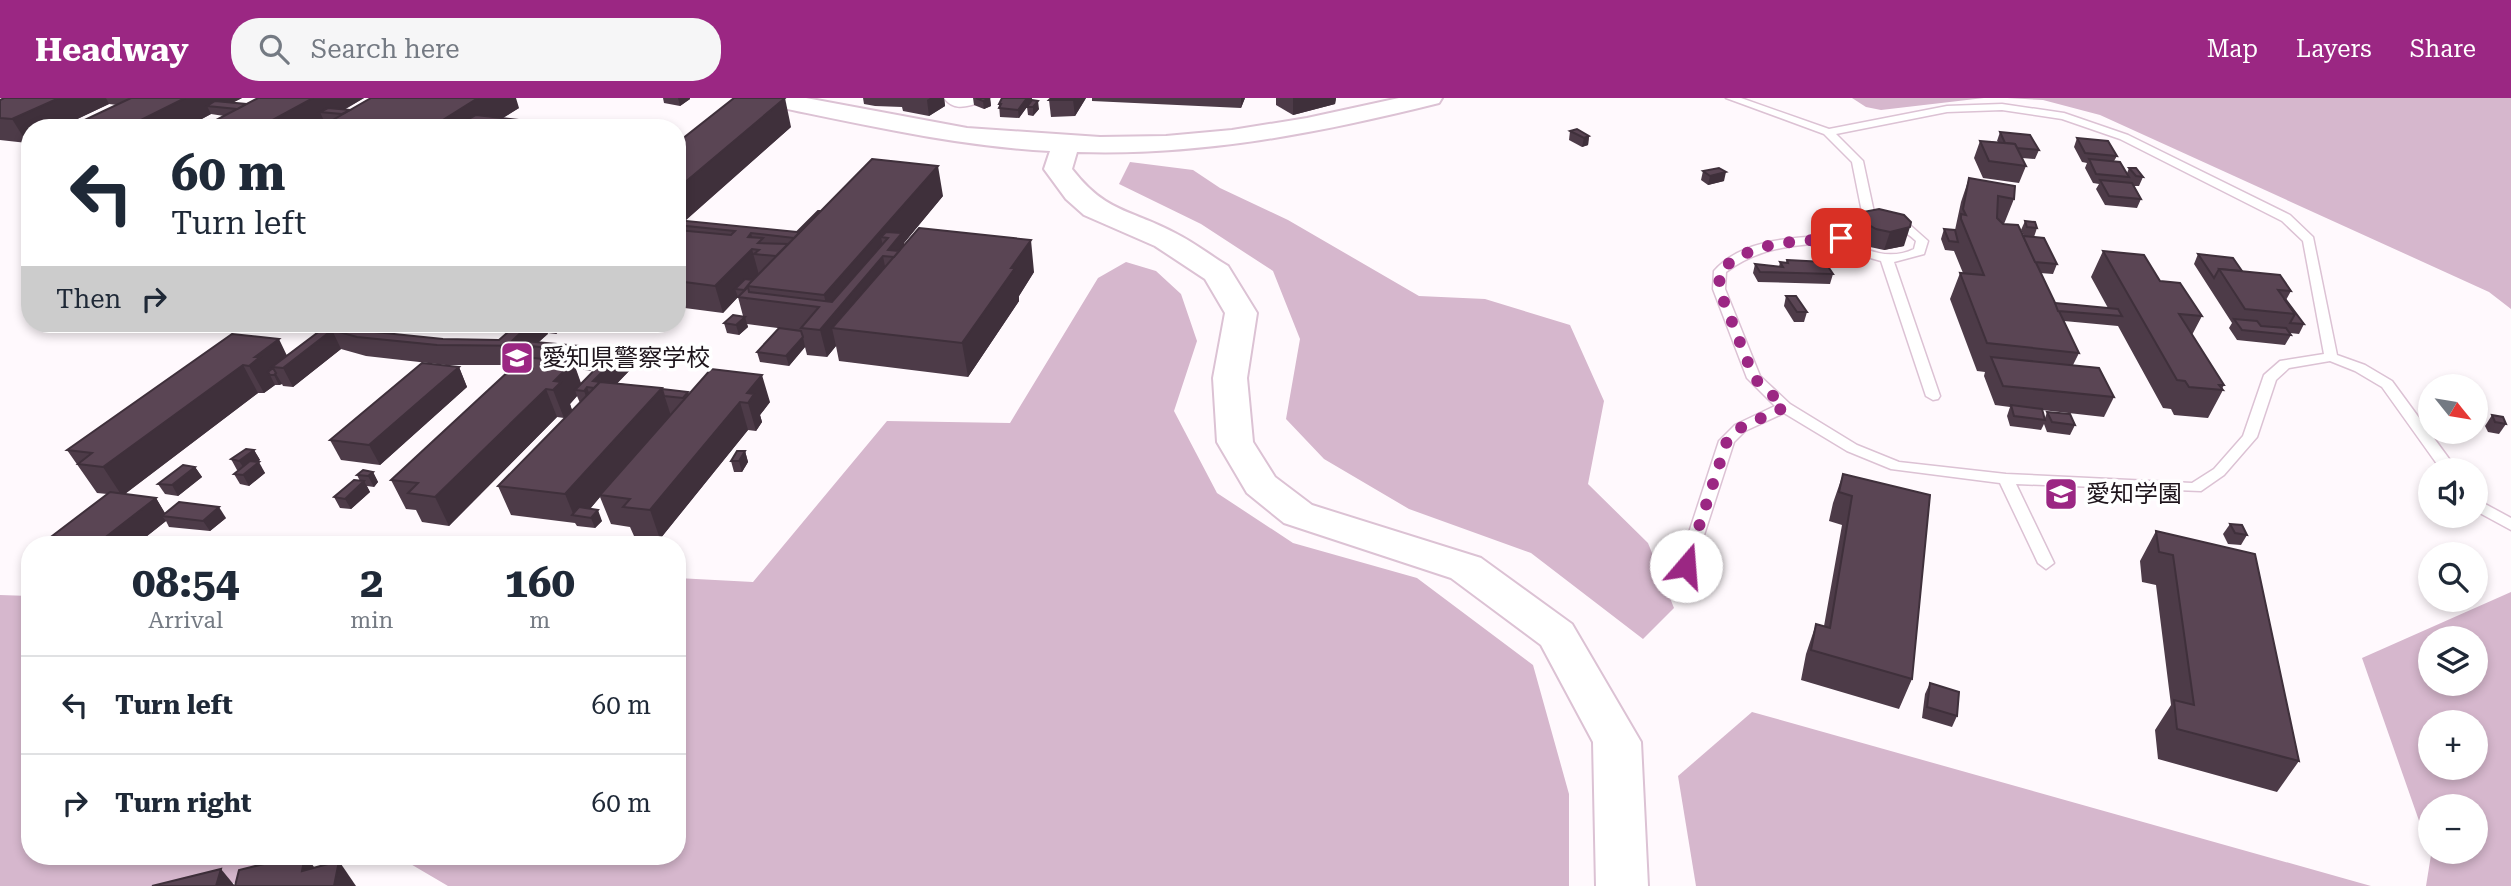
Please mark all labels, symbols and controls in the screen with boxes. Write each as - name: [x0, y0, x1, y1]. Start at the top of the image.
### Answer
- search box: [231, 18, 721, 81]
- text: Headway: [35, 30, 189, 69]
- icon: search: [255, 30, 293, 68]
- text: Search here: [311, 34, 460, 64]
- text: Map: [2207, 35, 2258, 63]
- text: Layers: [2296, 35, 2372, 63]
- text: Share: [2410, 35, 2476, 63]
- text: 60 m: [171, 145, 286, 202]
- icon: left: [56, 147, 147, 238]
- text: Turn left: [171, 204, 306, 242]
- pin: [1811, 208, 1871, 268]
- icon: arrive: [1822, 219, 1860, 257]
- icon: right: [135, 280, 173, 318]
- text: Then: [56, 284, 121, 314]
- school or university icon: 愛知県警察学校: [498, 339, 536, 377]
- place label: 愛知県警察学校: [542, 344, 710, 372]
- north arrow: [2418, 374, 2488, 444]
- map controls: [2418, 374, 2488, 864]
- button: sound: [2418, 458, 2488, 528]
- school or university icon: 愛知学園: [2042, 475, 2080, 513]
- place label: 愛知学園: [2086, 480, 2182, 508]
- position arrow: [1649, 529, 1723, 603]
- button: search: [2418, 542, 2488, 612]
- text: 08:54: [132, 558, 239, 607]
- text: 2: [360, 558, 384, 607]
- text: 160: [504, 558, 575, 607]
- text: Arrival: [148, 607, 223, 634]
- text: min: [350, 607, 393, 634]
- text: m: [529, 607, 550, 634]
- button: layers: [2418, 626, 2488, 696]
- icon: left: [56, 686, 94, 724]
- text: Turn left: [115, 690, 233, 720]
- text: 60 m: [592, 690, 651, 720]
- button: +: [2418, 710, 2488, 780]
- icon: right: [56, 784, 94, 822]
- text: Turn right: [115, 788, 251, 818]
- text: 60 m: [592, 788, 651, 818]
- button: −: [2418, 794, 2488, 864]

